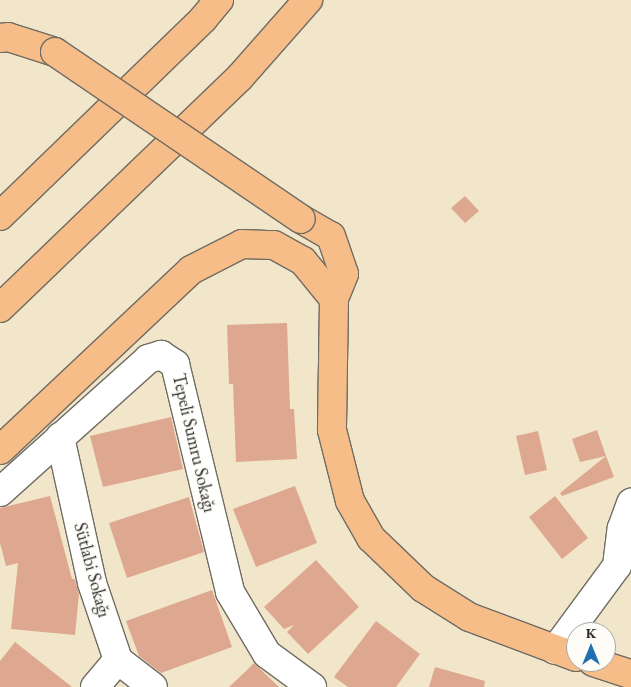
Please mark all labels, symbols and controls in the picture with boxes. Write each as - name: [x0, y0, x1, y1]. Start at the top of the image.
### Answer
- street label: Tepeli Sumru Sokağı: [168, 372, 220, 514]
- street label: Sütlabi Sokağı: [69, 520, 115, 620]
- north arrow: [566, 622, 616, 672]
- text: K: [586, 624, 596, 642]

